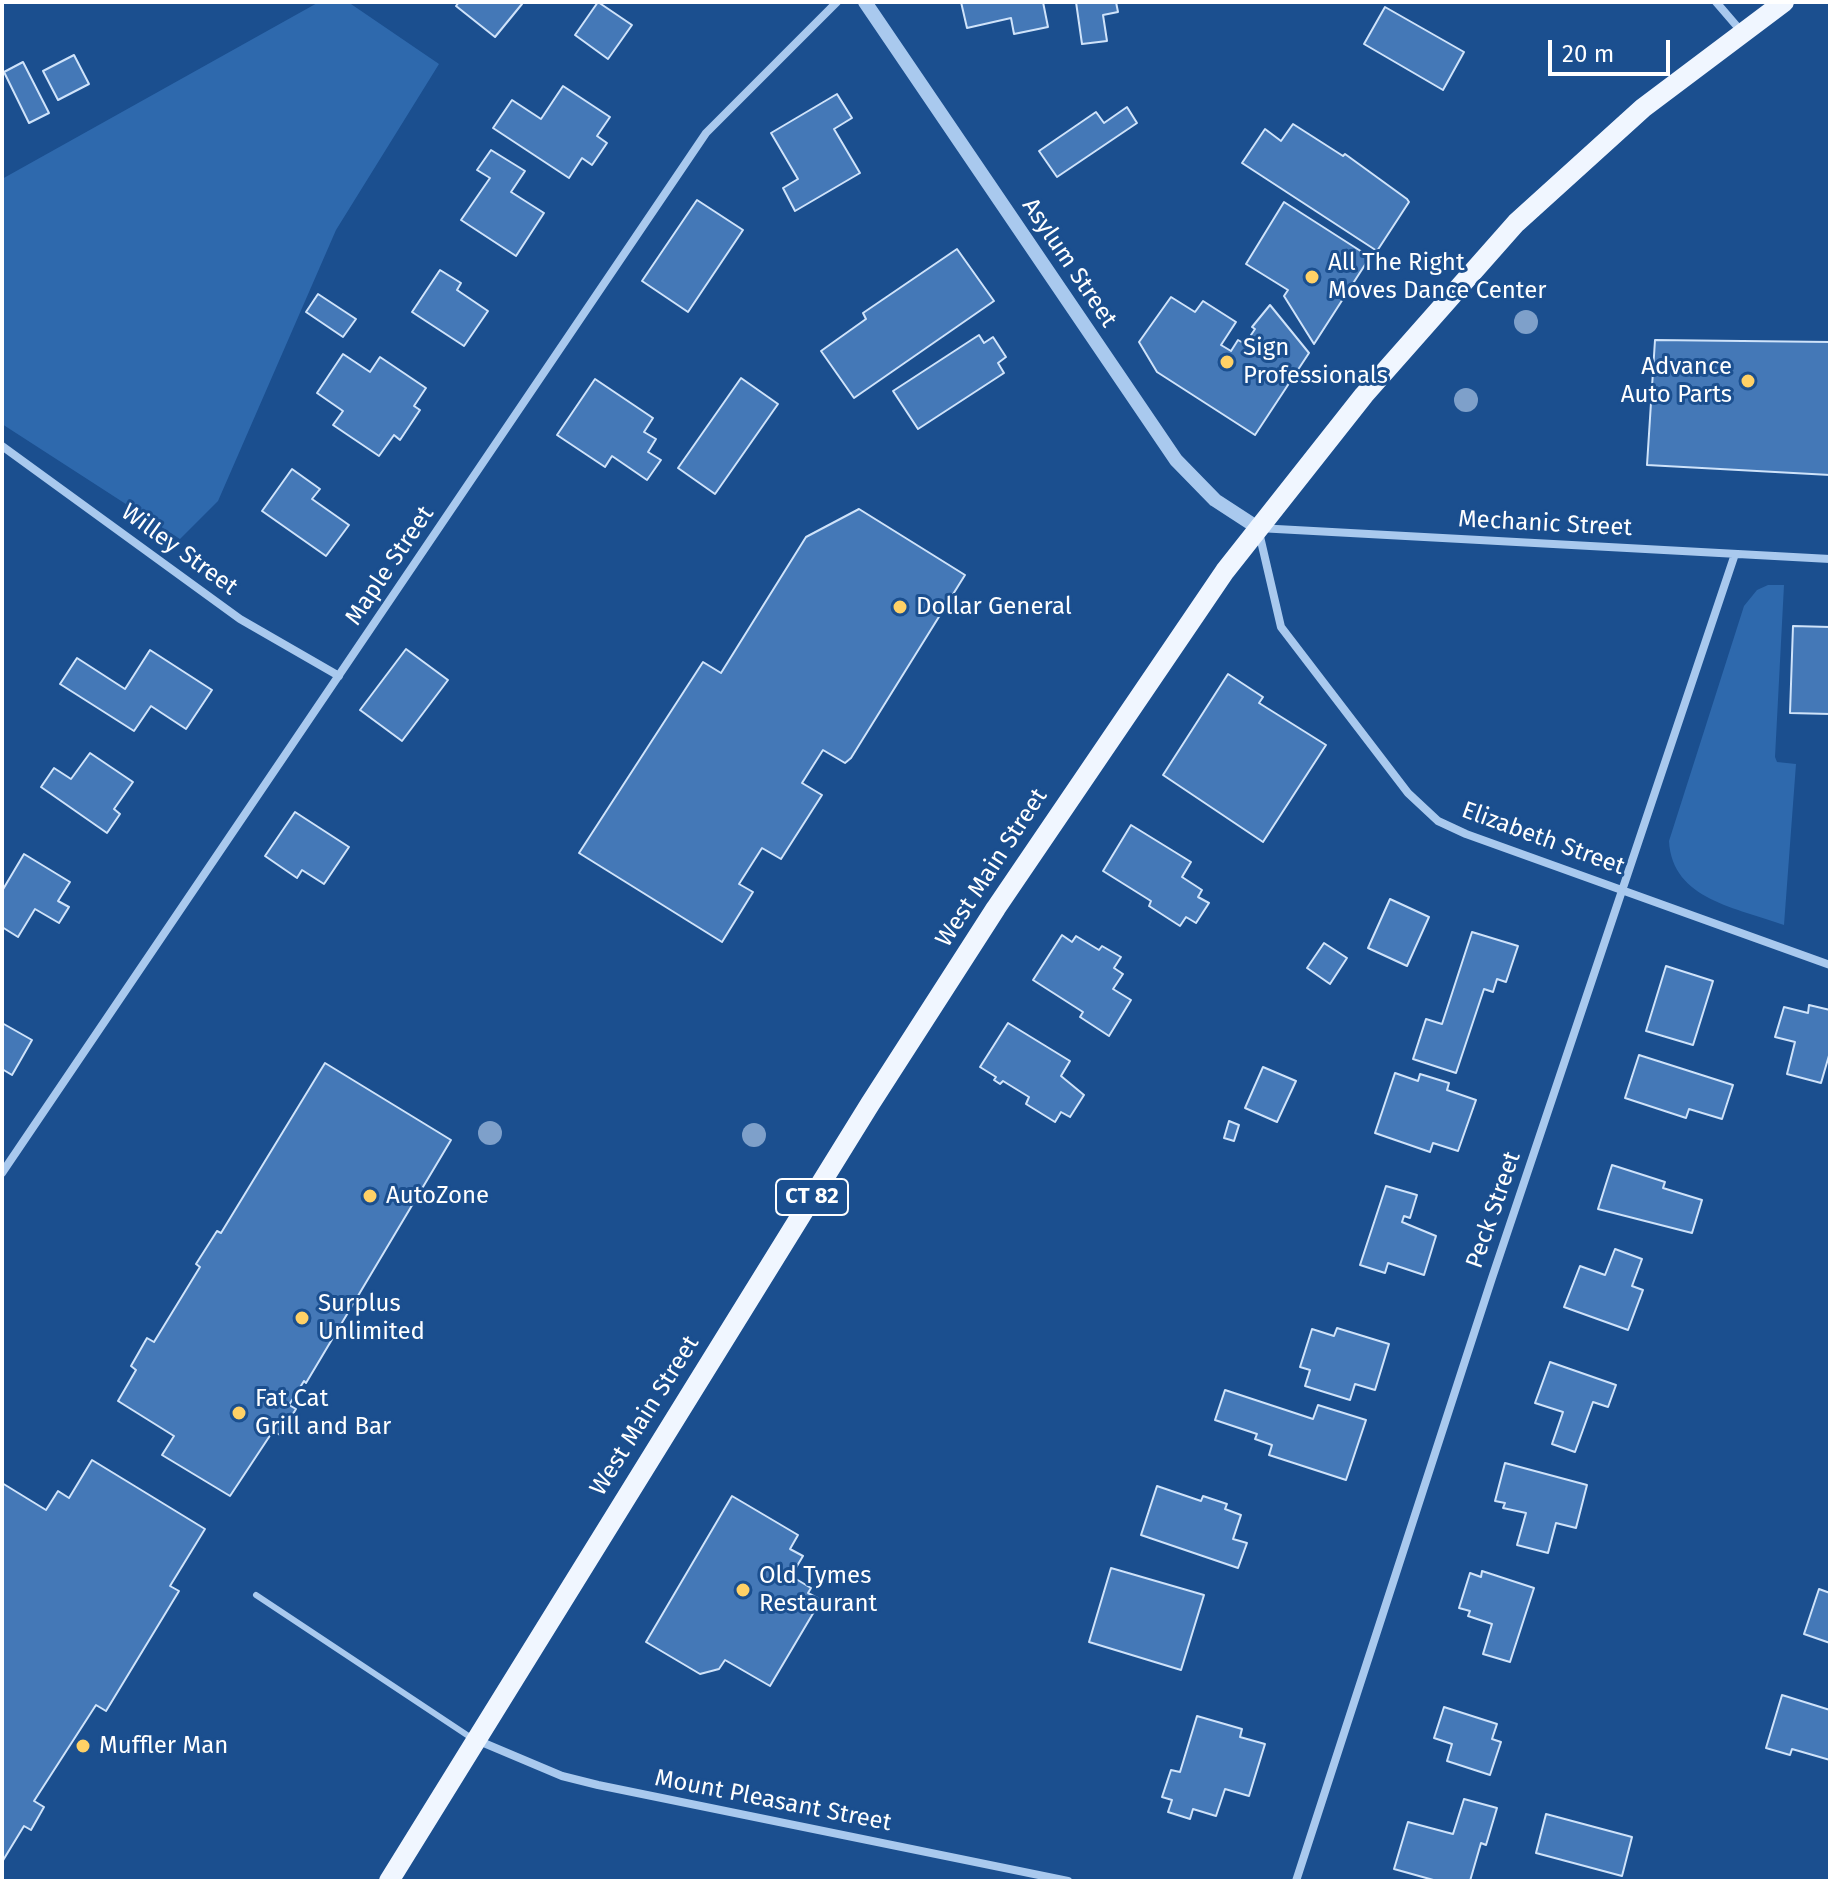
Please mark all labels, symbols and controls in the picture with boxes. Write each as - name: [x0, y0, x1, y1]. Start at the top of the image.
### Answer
- scale bar: [1552, 24, 1674, 74]
- text: 20 m: [1562, 40, 1614, 68]
- street label: Asylum Street: [1015, 193, 1123, 333]
- place label: All The Right Moves Dance Center: [1328, 249, 1546, 305]
- marker: All The Right Moves Dance Center: [1303, 268, 1321, 286]
- place label: Sign Professionals: [1243, 334, 1388, 390]
- marker: Sign Professionals: [1218, 353, 1236, 371]
- place label: Advance Auto Parts: [1621, 353, 1732, 409]
- marker: Advance Auto Parts: [1739, 372, 1757, 390]
- street label: Willey Street: [115, 498, 243, 602]
- street label: Maple Street: [340, 501, 440, 631]
- street label: Mechanic Street: [1457, 505, 1633, 543]
- place label: Dollar General: [916, 593, 1072, 621]
- marker: Dollar General: [891, 598, 909, 616]
- street label: West Main Street: [930, 783, 1054, 953]
- street label: Elizabeth Street: [1458, 796, 1628, 882]
- street label: Peck Street: [1461, 1148, 1527, 1272]
- road number: CT 82: [776, 1179, 848, 1215]
- place label: AutoZone: [386, 1182, 489, 1210]
- marker: AutoZone: [361, 1187, 379, 1205]
- place label: Surplus Unlimited: [318, 1290, 425, 1346]
- marker: Surplus Unlimited: [293, 1309, 311, 1327]
- street label: West Main Street: [584, 1331, 706, 1501]
- place label: Fat Cat Grill and Bar: [255, 1385, 391, 1441]
- marker: Fat Cat Grill and Bar: [230, 1404, 248, 1422]
- place label: Old Tymes Restaurant: [759, 1562, 877, 1618]
- marker: Old Tymes Restaurant: [734, 1581, 752, 1599]
- place label: Muffler Man: [99, 1732, 228, 1760]
- marker: Muffler Man: [74, 1737, 92, 1755]
- street label: Mount Pleasant Street: [652, 1764, 894, 1838]

